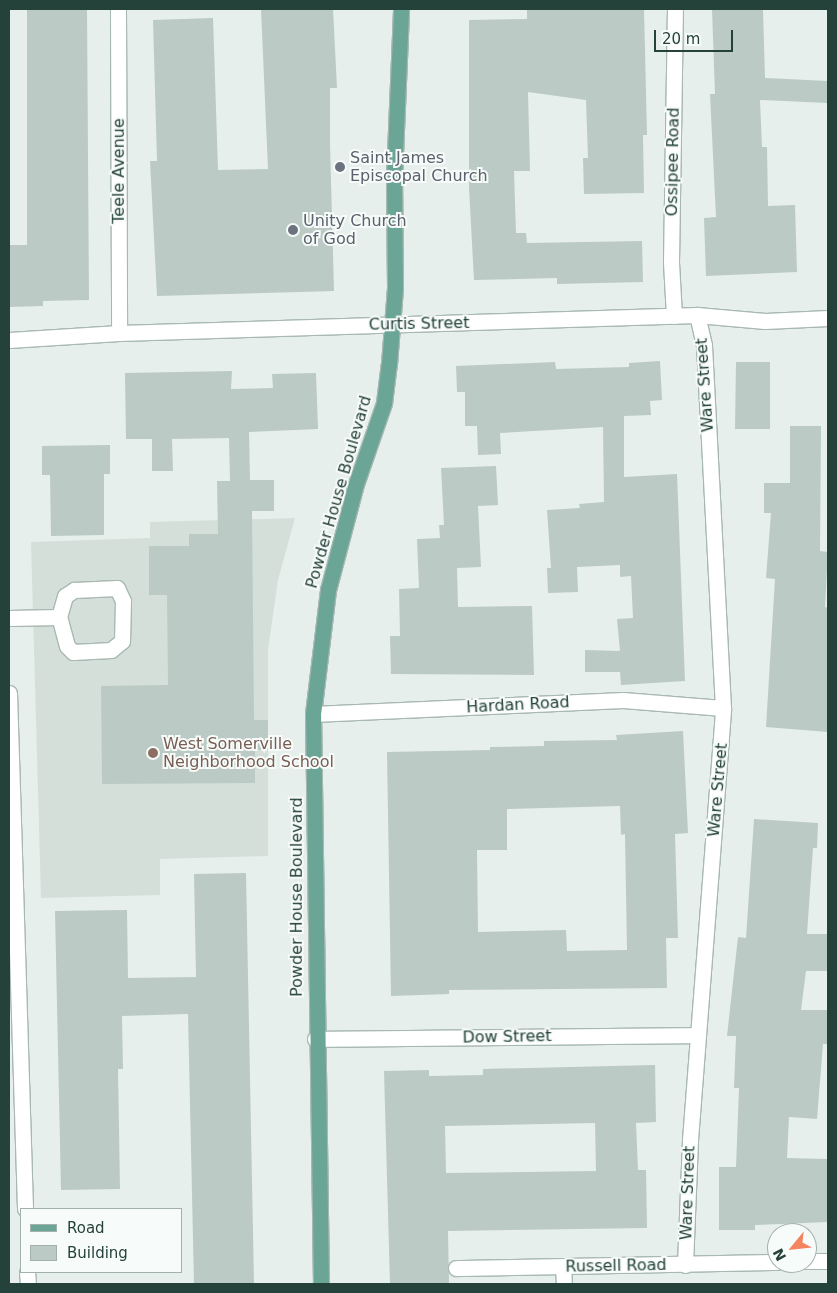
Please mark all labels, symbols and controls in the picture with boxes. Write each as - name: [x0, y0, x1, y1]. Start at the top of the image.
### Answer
- scale bar: [657, 20, 736, 52]
- text: 20 m: [662, 30, 700, 48]
- street label: Ossipee Road: [662, 107, 684, 217]
- street label: Teele Avenue: [109, 118, 129, 224]
- place label: Saint James Episcopal Church: [350, 148, 488, 186]
- marker: Saint James Episcopal Church: [334, 161, 346, 173]
- place label: Unity Church of God: [303, 211, 407, 249]
- marker: Unity Church of God: [287, 224, 299, 236]
- street label: Curtis Street: [369, 314, 469, 334]
- street label: Ware Street: [692, 337, 718, 433]
- street label: Powder House Boulevard: [302, 393, 376, 591]
- street label: Hardan Road: [466, 693, 570, 717]
- place label: West Somerville Neighborhood School: [163, 734, 334, 772]
- street label: Ware Street: [704, 742, 732, 838]
- marker: West Somerville Neighborhood School: [147, 747, 159, 759]
- street label: Powder House Boulevard: [287, 797, 307, 997]
- street label: Dow Street: [462, 1027, 552, 1047]
- street label: Ware Street: [677, 1146, 699, 1240]
- legend: [20, 1208, 182, 1273]
- text: Road: [67, 1219, 105, 1237]
- north arrow: [767, 1223, 817, 1273]
- text: Building: [67, 1244, 128, 1262]
- text: N: [770, 1246, 789, 1264]
- street label: Russell Road: [565, 1256, 667, 1276]

